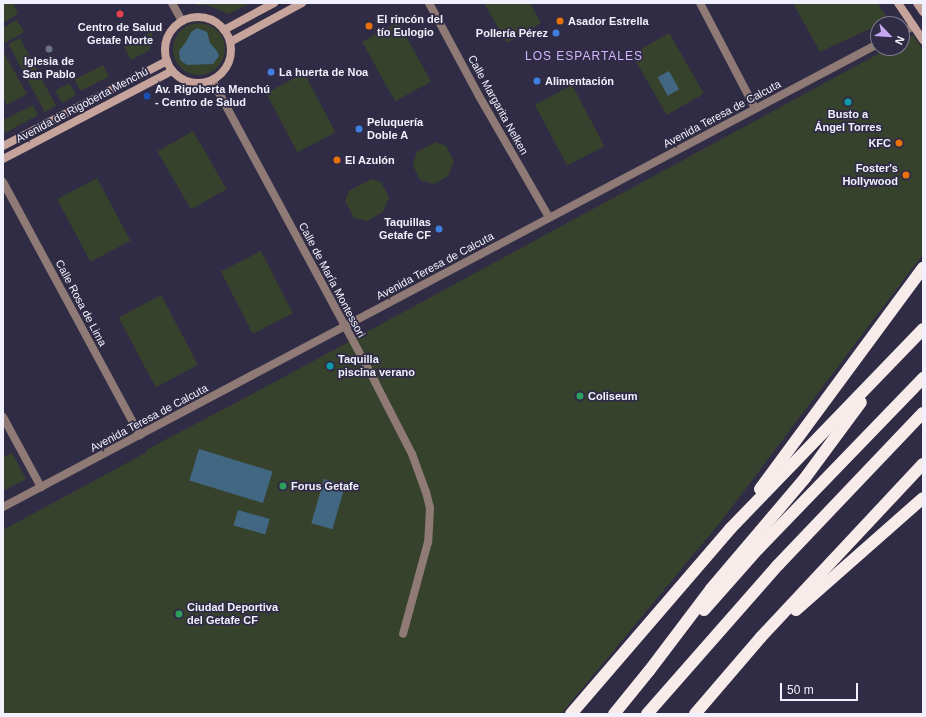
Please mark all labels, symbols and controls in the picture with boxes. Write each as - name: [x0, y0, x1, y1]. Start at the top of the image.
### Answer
- marker: Centro de Salud Getafe Norte: [114, 8, 126, 20]
- place label: El rincón del tío Eulogio: [377, 13, 443, 39]
- place label: Asador Estrella: [568, 14, 649, 28]
- marker: Asador Estrella: [555, 16, 565, 26]
- north arrow: [870, 16, 910, 56]
- place label: Centro de Salud Getafe Norte: [78, 21, 162, 47]
- marker: El rincón del tío Eulogio: [364, 21, 374, 31]
- place label: Pollería Pérez: [476, 26, 548, 40]
- marker: Pollería Pérez: [551, 28, 561, 38]
- text: N: [893, 35, 907, 47]
- marker: Iglesia de San Pablo: [44, 44, 54, 54]
- district label: LOS ESPARTALES: [525, 50, 643, 64]
- street label: Calle Margarita Nelken: [465, 53, 531, 157]
- place label: Iglesia de San Pablo: [22, 55, 76, 81]
- street label: Avenida de Rigoberta Menchú: [14, 64, 150, 146]
- place label: La huerta de Noa: [279, 65, 368, 79]
- marker: La huerta de Noa: [266, 67, 276, 77]
- place label: Alimentación: [545, 74, 614, 88]
- marker: Alimentación: [532, 76, 542, 86]
- street label: Avenida Teresa de Calcuta: [661, 77, 783, 151]
- place label: Av. Rigoberta Menchú - Centro de Salud: [155, 83, 270, 109]
- marker: Av. Rigoberta Menchú - Centro de Salud: [142, 91, 152, 101]
- marker: Busto a Ángel Torres: [843, 97, 853, 107]
- place label: Busto a Ángel Torres: [814, 108, 882, 134]
- place label: Peluquería Doble A: [367, 116, 423, 142]
- marker: Peluquería Doble A: [354, 124, 364, 134]
- place label: KFC: [868, 136, 891, 150]
- marker: KFC: [894, 138, 904, 148]
- place label: El Azulón: [345, 153, 395, 167]
- marker: El Azulón: [332, 155, 342, 165]
- place label: Foster's Hollywood: [842, 162, 898, 188]
- marker: Foster's Hollywood: [901, 170, 911, 180]
- place label: Taquillas Getafe CF: [379, 216, 431, 242]
- street label: Calle de María Montessori: [296, 220, 368, 340]
- marker: Taquillas Getafe CF: [434, 224, 444, 234]
- street label: Avenida Teresa de Calcuta: [374, 229, 496, 303]
- street label: Calle Rosa de Lima: [53, 258, 109, 348]
- place label: Taquilla piscina verano: [338, 353, 415, 379]
- marker: Taquilla piscina verano: [325, 361, 335, 371]
- street label: Avenida Teresa de Calcuta: [88, 381, 210, 455]
- place label: Coliseum: [588, 389, 638, 403]
- marker: Coliseum: [575, 391, 585, 401]
- place label: Forus Getafe: [291, 479, 359, 493]
- marker: Forus Getafe: [278, 481, 288, 491]
- place label: Ciudad Deportiva del Getafe CF: [187, 601, 278, 627]
- marker: Ciudad Deportiva del Getafe CF: [174, 609, 184, 619]
- scale bar: [782, 675, 860, 701]
- text: 50 m: [787, 683, 814, 697]

